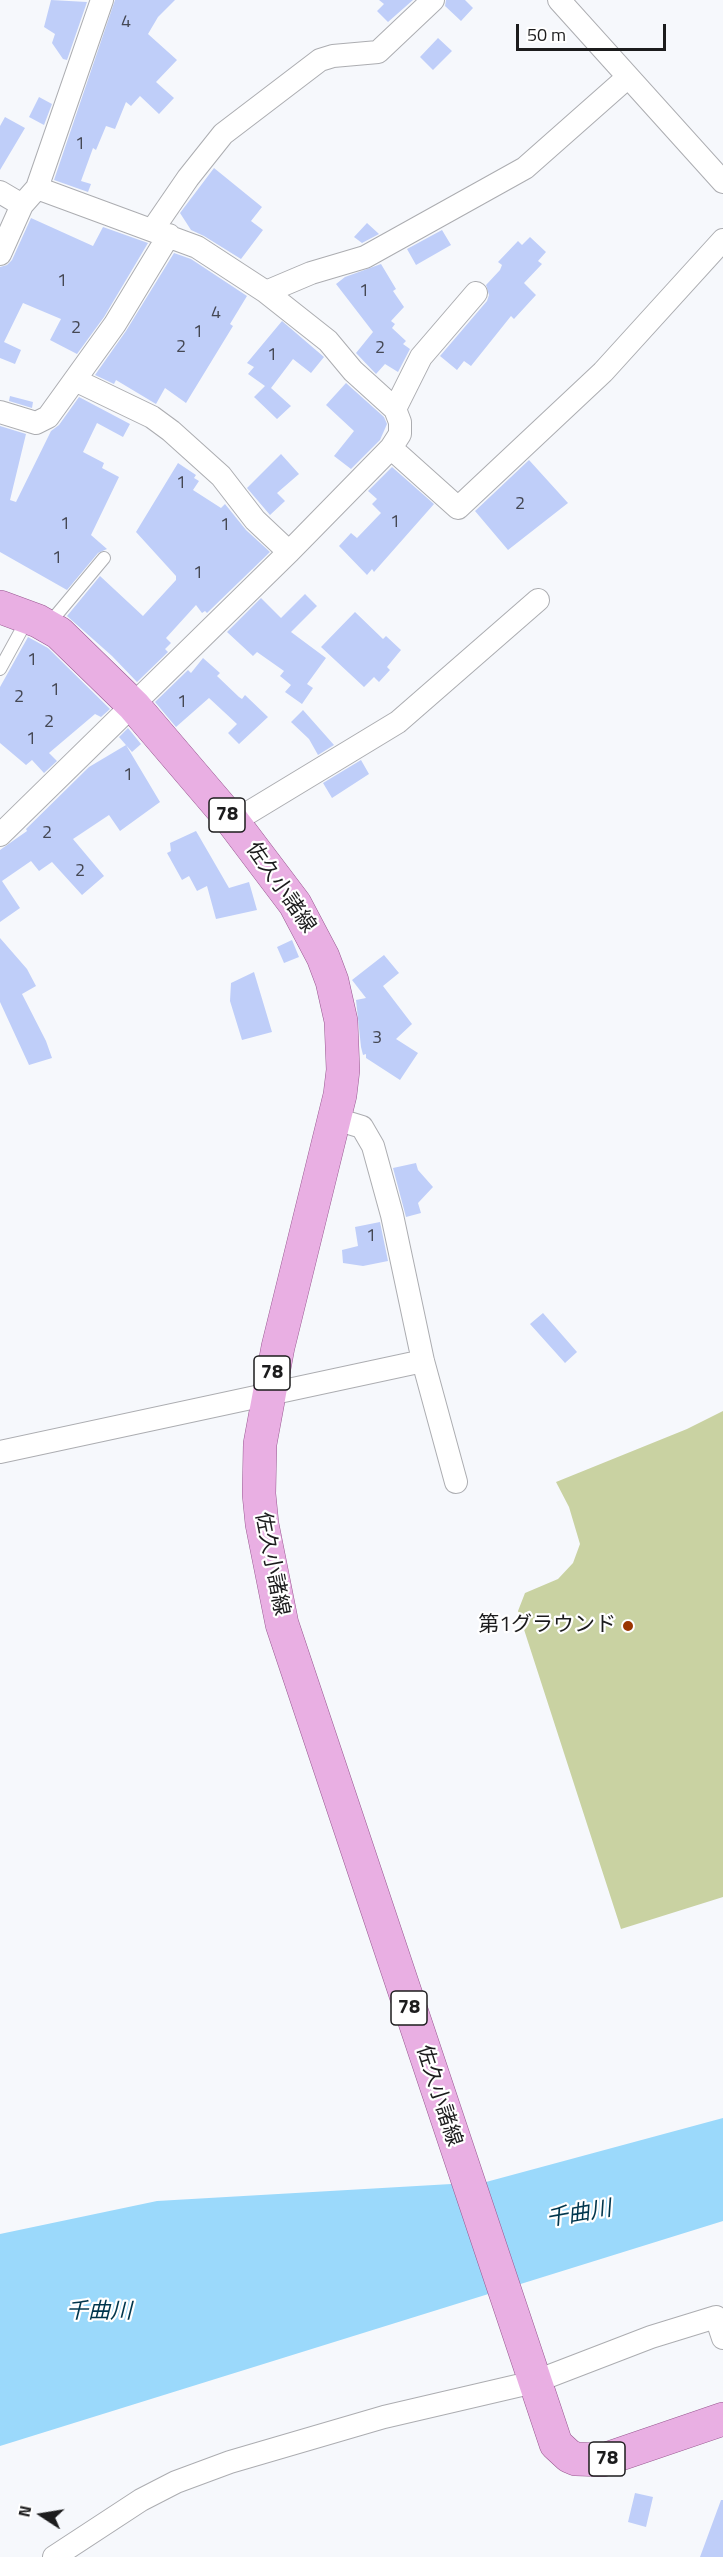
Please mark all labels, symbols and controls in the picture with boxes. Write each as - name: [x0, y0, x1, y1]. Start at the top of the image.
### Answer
- house number: 4: [121, 12, 131, 34]
- scale bar: [519, 12, 669, 50]
- text: 50 m: [527, 21, 566, 48]
- house number: 1: [75, 134, 85, 156]
- house number: 1: [57, 271, 67, 293]
- house number: 1: [359, 281, 369, 303]
- house number: 4: [211, 303, 221, 325]
- house number: 2: [71, 318, 81, 340]
- house number: 1: [193, 322, 203, 344]
- house number: 2: [176, 337, 186, 359]
- house number: 2: [375, 338, 385, 360]
- house number: 1: [267, 345, 277, 367]
- house number: 1: [176, 473, 186, 495]
- house number: 2: [515, 494, 525, 516]
- house number: 1: [390, 512, 400, 534]
- house number: 1: [60, 514, 70, 536]
- house number: 1: [220, 515, 230, 537]
- house number: 1: [52, 548, 62, 570]
- house number: 1: [193, 563, 203, 585]
- house number: 1: [27, 650, 37, 672]
- house number: 1: [50, 680, 60, 702]
- house number: 2: [14, 687, 24, 709]
- house number: 1: [177, 692, 187, 714]
- house number: 2: [44, 712, 54, 734]
- house number: 1: [26, 729, 36, 751]
- house number: 1: [123, 765, 133, 787]
- road number: 78: [209, 798, 245, 832]
- house number: 2: [42, 823, 52, 845]
- street label: 佐久小諸線: [240, 838, 320, 938]
- house number: 2: [75, 861, 85, 883]
- house number: 3: [372, 1028, 382, 1050]
- house number: 1: [366, 1226, 376, 1248]
- road number: 78: [254, 1356, 290, 1390]
- street label: 佐久小諸線: [249, 1510, 293, 1618]
- place label: 第1グラウンド: [478, 1613, 616, 1639]
- marker: 第1グラウンド: [621, 1619, 635, 1633]
- road number: 78: [391, 1991, 427, 2025]
- street label: 佐久小諸線: [410, 2042, 466, 2150]
- water label: 千曲川: [544, 2196, 614, 2234]
- water label: 千曲川: [66, 2300, 132, 2326]
- road number: 78: [589, 2442, 625, 2476]
- north arrow: [12, 2485, 72, 2545]
- text: N: [12, 2503, 37, 2519]

